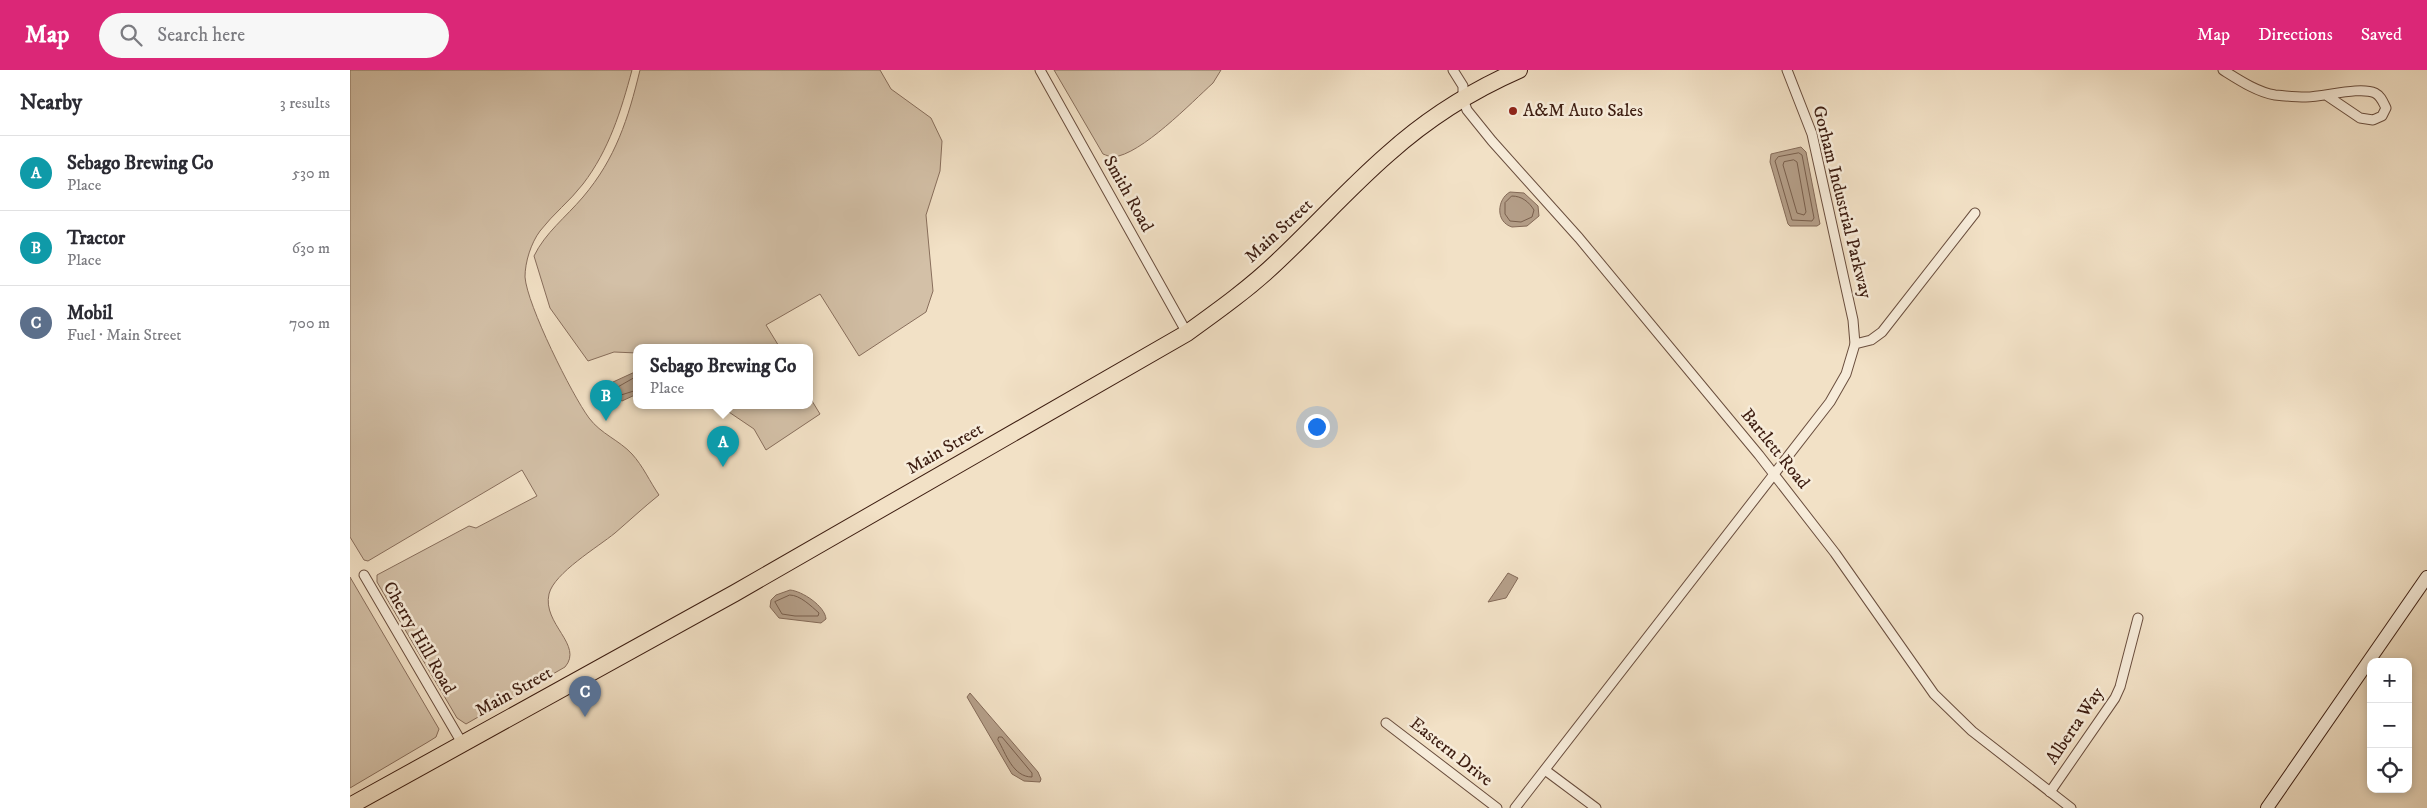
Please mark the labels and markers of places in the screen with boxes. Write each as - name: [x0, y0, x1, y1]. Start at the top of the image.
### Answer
- place label: A&M Auto Sales: [1523, 100, 1643, 122]
- marker: A&M Auto Sales: [1507, 105, 1519, 117]
- pin: B: [590, 380, 622, 421]
- pin: A: [707, 426, 739, 467]
- pin: C: [569, 676, 601, 717]

